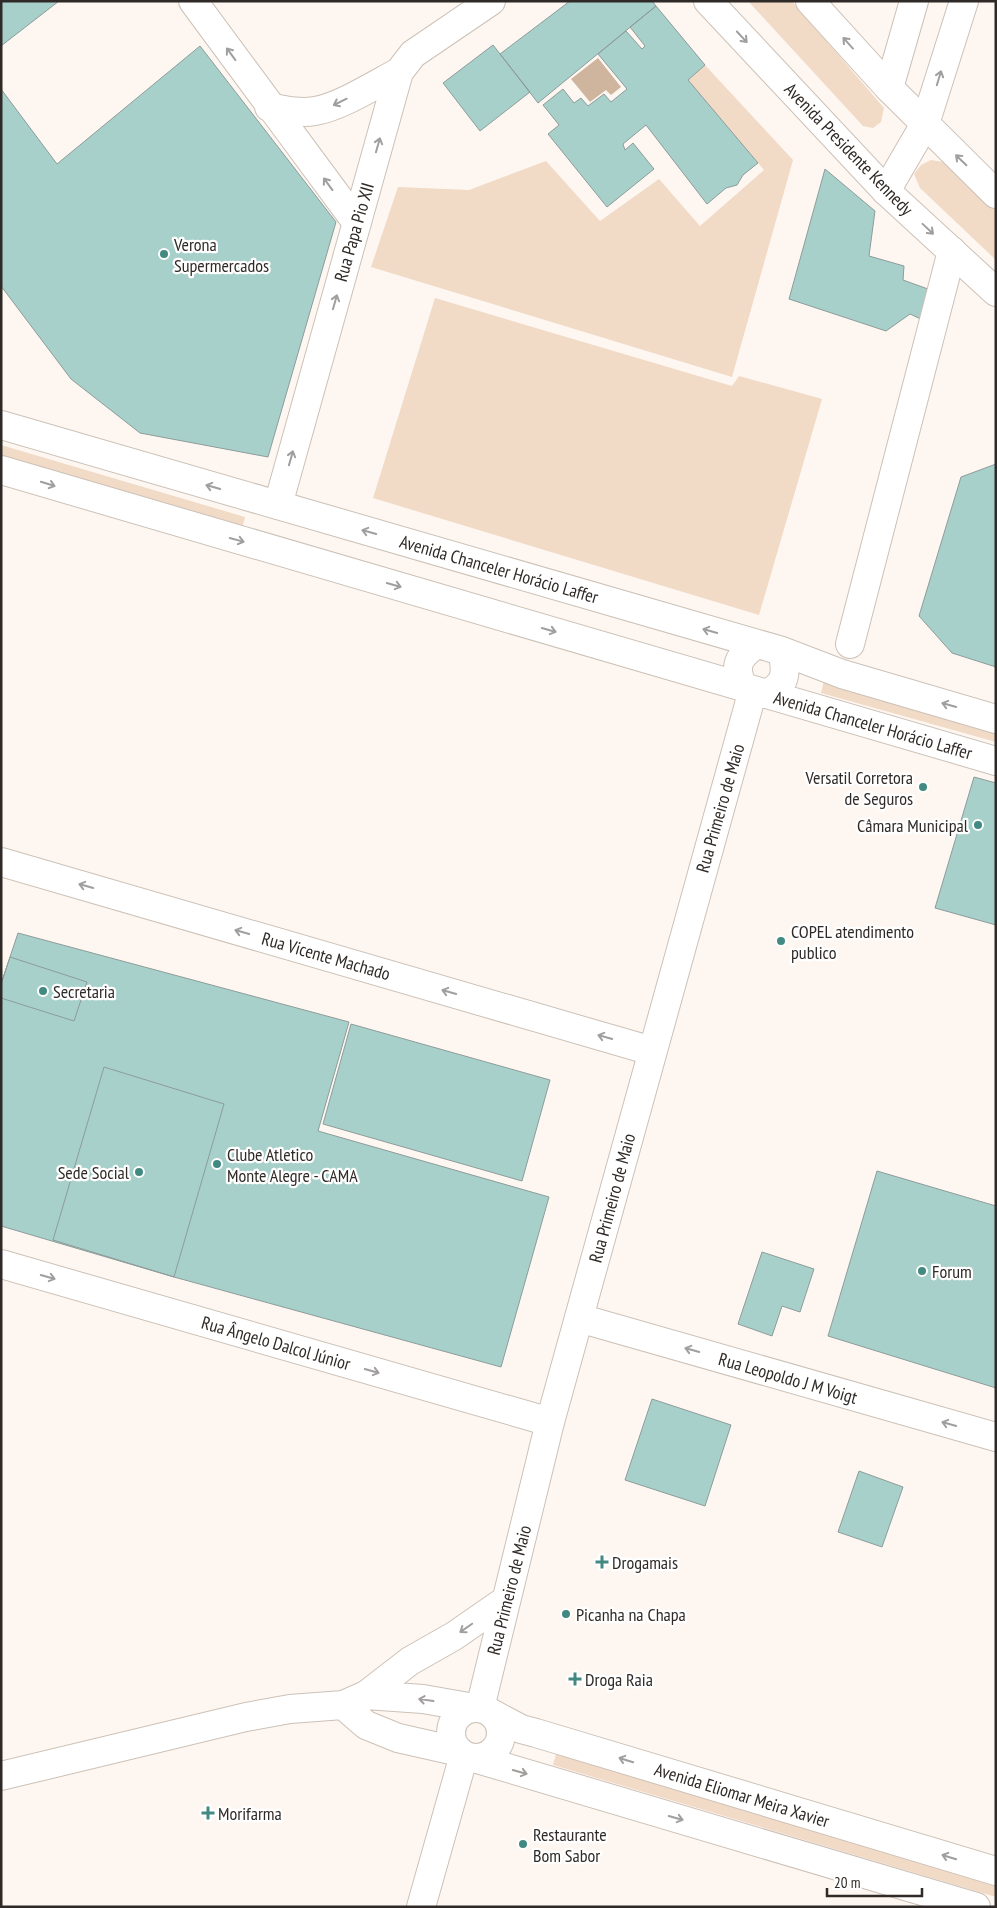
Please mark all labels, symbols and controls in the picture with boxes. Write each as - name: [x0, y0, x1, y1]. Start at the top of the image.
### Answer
- one-way arrow: [736, 30, 748, 43]
- one-way arrow: [842, 37, 854, 50]
- one-way arrow: [226, 47, 236, 61]
- one-way arrow: [935, 70, 945, 86]
- street label: Avenida Presidente Kennedy: [780, 78, 918, 220]
- one-way arrow: [333, 98, 348, 107]
- one-way arrow: [374, 138, 384, 154]
- one-way arrow: [955, 153, 967, 166]
- one-way arrow: [323, 177, 333, 191]
- street label: Rua Papa Pio XII: [329, 180, 379, 284]
- one-way arrow: [921, 223, 934, 235]
- place label: Verona Supermercados: [173, 233, 269, 277]
- marker: Verona Supermercados: [158, 248, 170, 260]
- one-way arrow: [330, 294, 340, 310]
- one-way arrow: [286, 451, 296, 467]
- one-way arrow: [40, 479, 56, 489]
- one-way arrow: [206, 481, 222, 491]
- one-way arrow: [362, 526, 378, 536]
- street label: Avenida Chanceler Horácio Laffer: [397, 530, 601, 608]
- one-way arrow: [229, 536, 245, 545]
- one-way arrow: [385, 580, 401, 590]
- one-way arrow: [703, 625, 719, 635]
- one-way arrow: [541, 626, 557, 636]
- street label: Avenida Chanceler Horácio Laffer: [771, 686, 975, 764]
- one-way arrow: [941, 699, 957, 709]
- street label: Rua Primeiro de Maio: [691, 741, 749, 875]
- place label: Versatil Corretora de Seguros: [805, 766, 913, 810]
- marker: Versatil Corretora de Seguros: [917, 781, 929, 793]
- place label: Câmara Municipal: [857, 814, 969, 837]
- marker: Câmara Municipal: [972, 819, 984, 831]
- one-way arrow: [79, 881, 95, 891]
- place label: COPEL atendimento publico: [791, 920, 914, 964]
- one-way arrow: [235, 926, 251, 936]
- street label: Rua Vicente Machado: [259, 927, 393, 985]
- marker: COPEL atendimento publico: [775, 935, 787, 947]
- place label: Secretaria: [53, 980, 115, 1003]
- marker: Secretaria: [37, 985, 49, 997]
- one-way arrow: [441, 986, 457, 996]
- one-way arrow: [597, 1032, 613, 1042]
- street label: Rua Primeiro de Maio: [584, 1131, 640, 1265]
- place label: Clube Atletico Monte Alegre - CAMA: [227, 1143, 358, 1187]
- marker: Clube Atletico Monte Alegre - CAMA: [211, 1158, 223, 1170]
- place label: Sede Social: [58, 1161, 130, 1184]
- marker: Sede Social: [133, 1166, 145, 1178]
- place label: Forum: [932, 1260, 972, 1283]
- marker: Forum: [916, 1265, 928, 1277]
- one-way arrow: [40, 1273, 56, 1283]
- street label: Rua Ângelo Dalcol Júnior: [199, 1311, 353, 1375]
- one-way arrow: [684, 1345, 700, 1355]
- street label: Rua Leopoldo J M Voigt: [716, 1347, 860, 1409]
- one-way arrow: [364, 1367, 380, 1377]
- one-way arrow: [941, 1418, 957, 1428]
- street label: Rua Primeiro de Maio: [482, 1523, 536, 1657]
- place label: Drogamais: [612, 1551, 678, 1574]
- marker: Drogamais: [596, 1556, 608, 1568]
- place label: Picanha na Chapa: [576, 1603, 686, 1626]
- marker: Picanha na Chapa: [560, 1608, 572, 1620]
- one-way arrow: [459, 1623, 473, 1633]
- place label: Droga Raia: [585, 1668, 653, 1691]
- marker: Droga Raia: [569, 1673, 581, 1685]
- one-way arrow: [419, 1695, 435, 1705]
- one-way arrow: [618, 1755, 634, 1765]
- street label: Avenida Eliomar Meira Xavier: [652, 1757, 832, 1833]
- one-way arrow: [512, 1768, 528, 1778]
- place label: Morifarma: [218, 1802, 282, 1825]
- marker: Morifarma: [202, 1807, 214, 1819]
- one-way arrow: [668, 1814, 684, 1824]
- place label: Restaurante Bom Sabor: [533, 1823, 607, 1867]
- marker: Restaurante Bom Sabor: [517, 1838, 529, 1850]
- one-way arrow: [941, 1852, 957, 1862]
- scale bar: [827, 1866, 922, 1898]
- text: 20 m: [834, 1873, 860, 1892]

